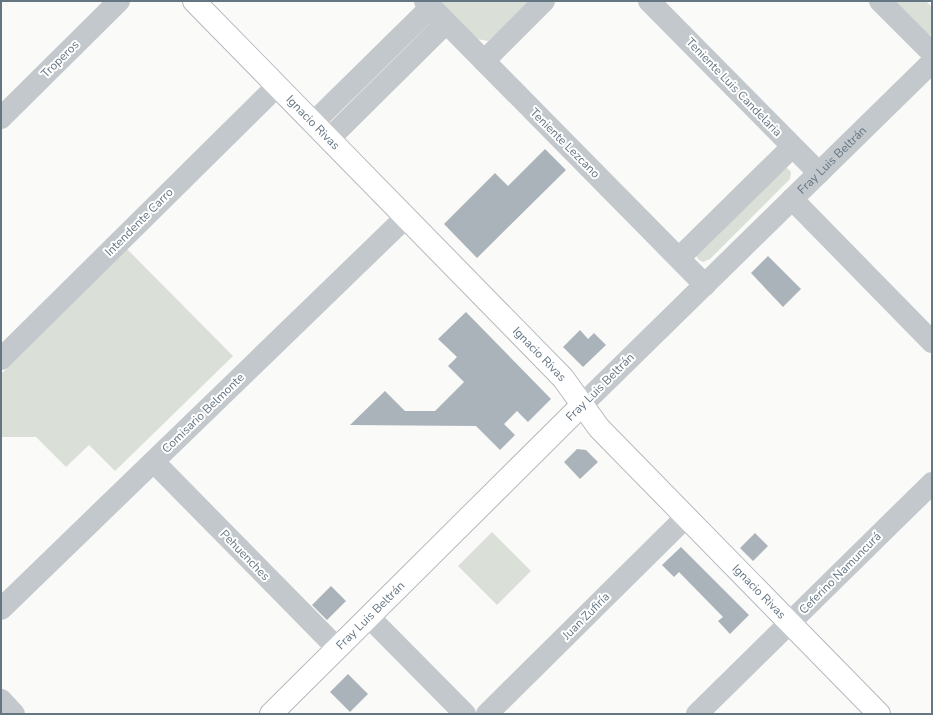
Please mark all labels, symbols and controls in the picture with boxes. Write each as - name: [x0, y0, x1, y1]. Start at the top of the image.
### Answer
- street label: Teniente Luis Candelaria: [683, 34, 785, 140]
- street label: Troperos: [38, 36, 83, 81]
- street label: Ignacio Rivas: [283, 92, 343, 153]
- street label: Teniente Lezcano: [527, 105, 604, 182]
- street label: Fray Luis Beltrán: [794, 123, 870, 197]
- street label: Intendente Carro: [101, 184, 177, 260]
- street label: Ignacio Rivas: [509, 323, 570, 385]
- street label: Fray Luis Beltrán: [562, 349, 638, 425]
- street label: Comisario Belmonte: [158, 369, 248, 457]
- street label: Pehuenches: [217, 526, 273, 584]
- street label: Ceferino Namuncurá: [796, 529, 884, 617]
- street label: Ignacio Rivas: [729, 561, 790, 622]
- street label: Fray Luis Beltrán: [332, 578, 408, 653]
- street label: Juan Zufiría: [558, 589, 613, 644]

